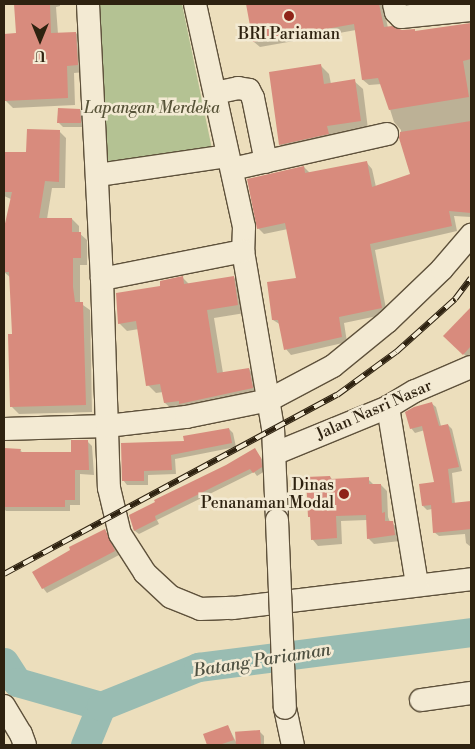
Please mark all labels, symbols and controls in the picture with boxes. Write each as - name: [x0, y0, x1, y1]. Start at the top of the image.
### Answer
- marker: BRI Pariaman: [283, 10, 295, 22]
- north arrow: [15, 15, 65, 65]
- place label: BRI Pariaman: [238, 24, 340, 44]
- text: U: [35, 46, 45, 64]
- park label: Lapangan Merdeka: [84, 98, 220, 118]
- street label: Jalan Nasri Nasar: [313, 376, 435, 444]
- place label: Dinas Penanaman Modal: [201, 475, 334, 513]
- marker: Dinas Penanaman Modal: [338, 488, 350, 500]
- water label: Batang Pariaman: [192, 639, 332, 683]

